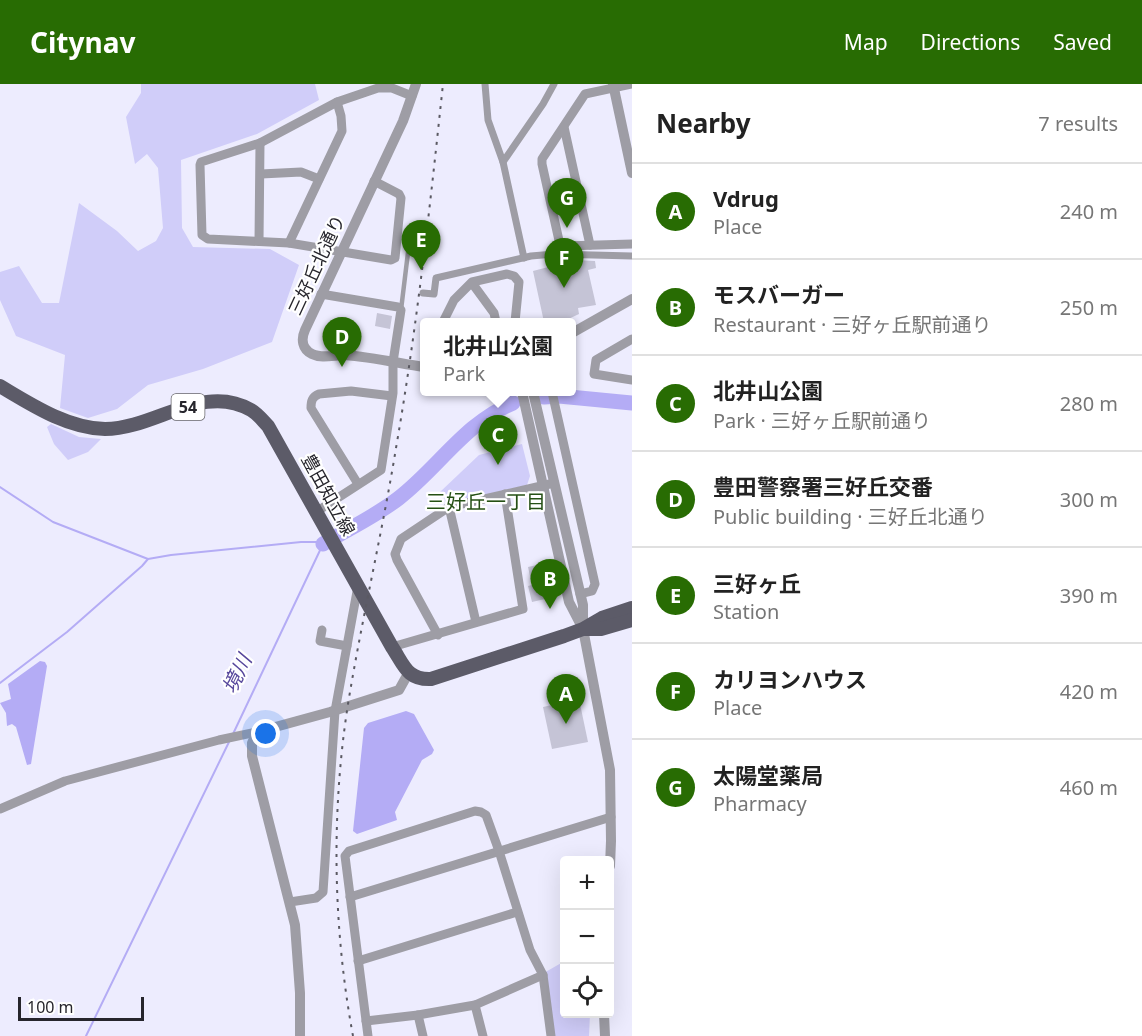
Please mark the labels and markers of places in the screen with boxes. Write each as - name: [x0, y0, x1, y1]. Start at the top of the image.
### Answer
- pin: G: [548, 178, 586, 228]
- pin: E: [402, 220, 440, 270]
- pin: F: [544, 238, 584, 288]
- pin: D: [322, 318, 362, 367]
- pin: C: [478, 416, 518, 465]
- pin: B: [530, 560, 570, 609]
- pin: A: [546, 674, 586, 724]

